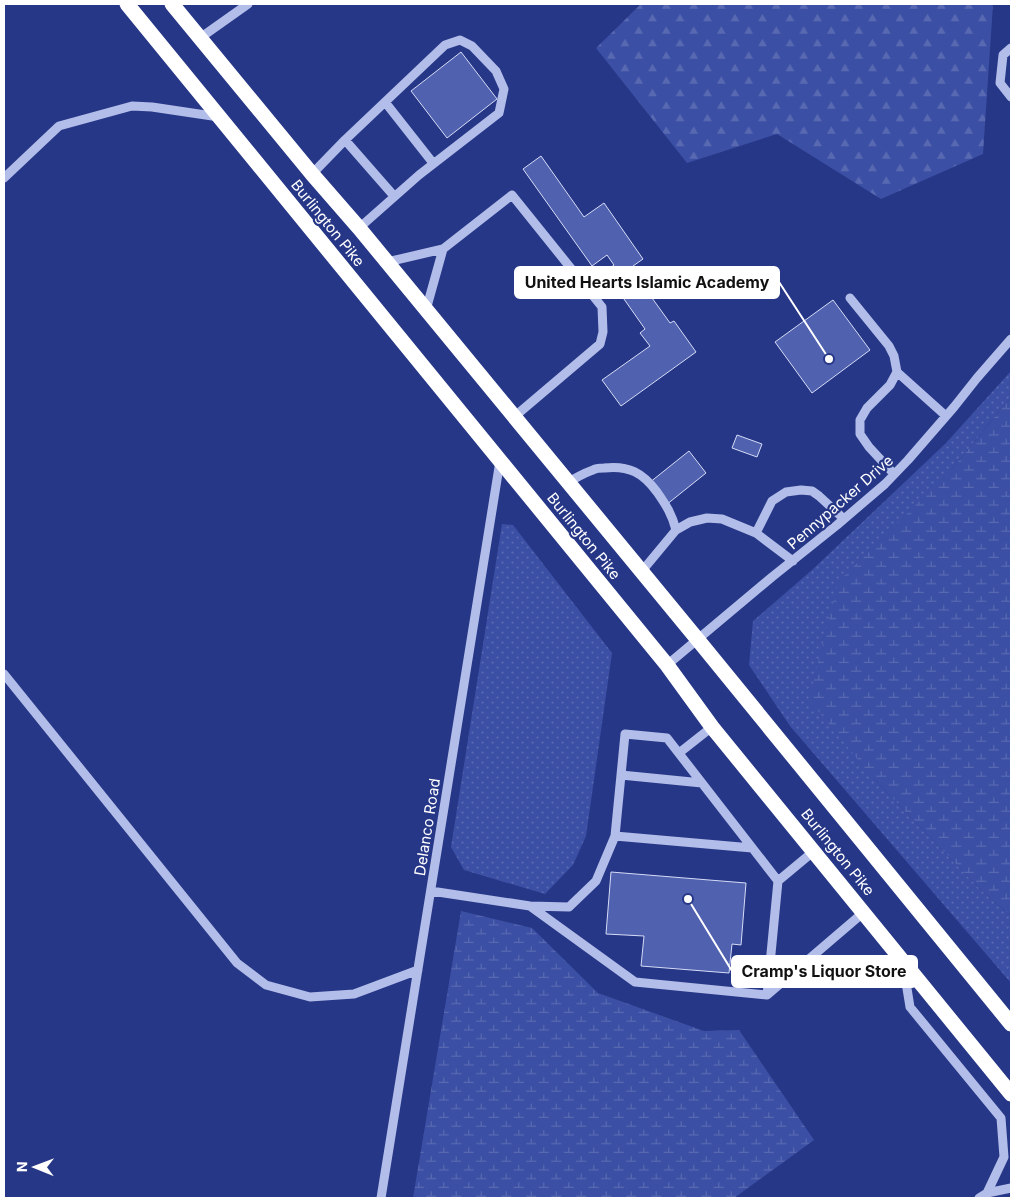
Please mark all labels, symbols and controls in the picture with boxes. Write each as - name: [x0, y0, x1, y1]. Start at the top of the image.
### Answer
- street label: Burlington Pike: [287, 176, 369, 270]
- callout: United Hearts Islamic Academy: [515, 267, 779, 298]
- text: United Hearts Islamic Academy: [525, 272, 770, 292]
- street label: Pennypacker Drive: [783, 451, 897, 553]
- street label: Burlington Pike: [543, 489, 625, 583]
- street label: Delanco Road: [410, 777, 444, 877]
- street label: Burlington Pike: [797, 805, 879, 899]
- callout: Cramp's Liquor Store: [732, 956, 917, 987]
- text: Cramp's Liquor Store: [741, 961, 907, 981]
- north arrow: [10, 1142, 60, 1192]
- text: N: [13, 1161, 30, 1172]

